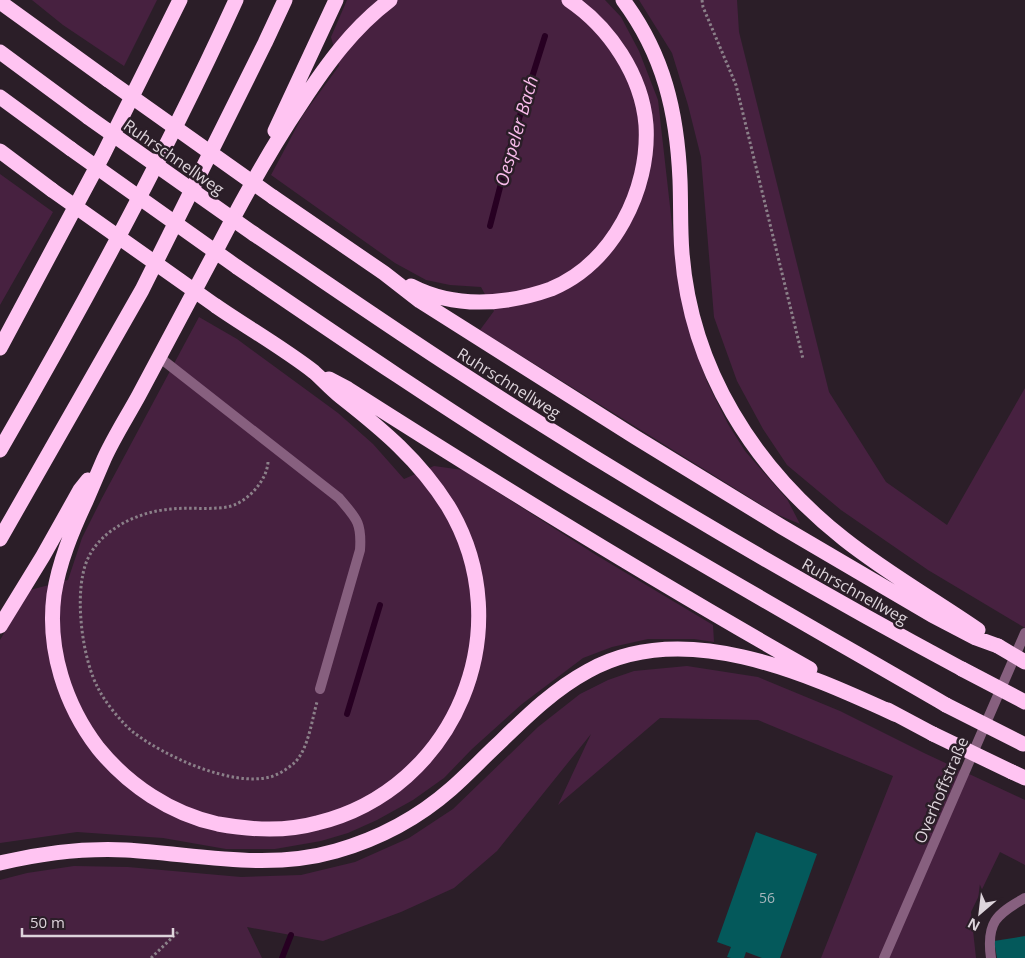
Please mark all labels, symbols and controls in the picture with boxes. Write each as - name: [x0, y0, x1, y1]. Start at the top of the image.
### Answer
- water label: Oespeler Bach: [489, 73, 543, 189]
- street label: Ruhrschnellweg: [119, 114, 229, 200]
- street label: Ruhrschnellweg: [453, 342, 565, 424]
- street label: Ruhrschnellweg: [798, 553, 912, 629]
- street label: Overhoffstraße: [909, 733, 973, 847]
- house number: 56: [759, 888, 775, 907]
- north arrow: [955, 888, 1005, 938]
- scale bar: [22, 906, 174, 938]
- text: 50 m: [30, 912, 65, 932]
- text: N: [964, 914, 983, 936]

